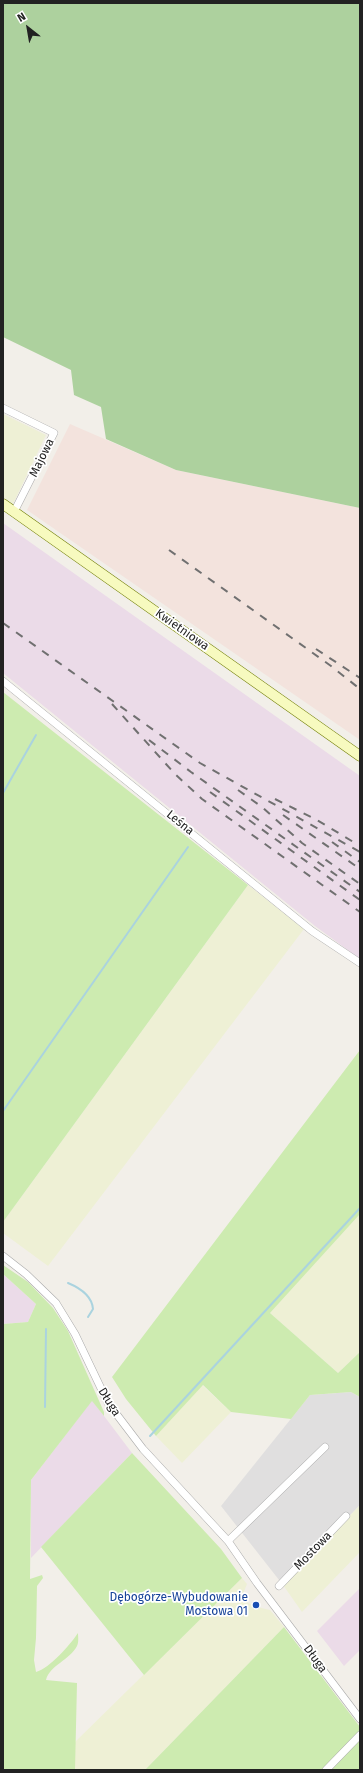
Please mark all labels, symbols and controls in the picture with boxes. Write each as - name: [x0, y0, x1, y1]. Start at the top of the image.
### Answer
- north arrow: [8, 8, 48, 48]
- text: N: [15, 10, 28, 25]
- street label: Majowa: [27, 436, 57, 480]
- street label: Kwietniowa: [152, 606, 212, 654]
- street label: Leśna: [163, 808, 197, 838]
- street label: Długa: [95, 1385, 123, 1419]
- street label: Mostowa: [291, 1529, 335, 1573]
- place label: Dębogórze-Wybudowanie Mostowa 01: [109, 1591, 248, 1619]
- marker: Dębogórze-Wybudowanie Mostowa 01: [251, 1600, 261, 1610]
- street label: Długa: [300, 1642, 330, 1676]

